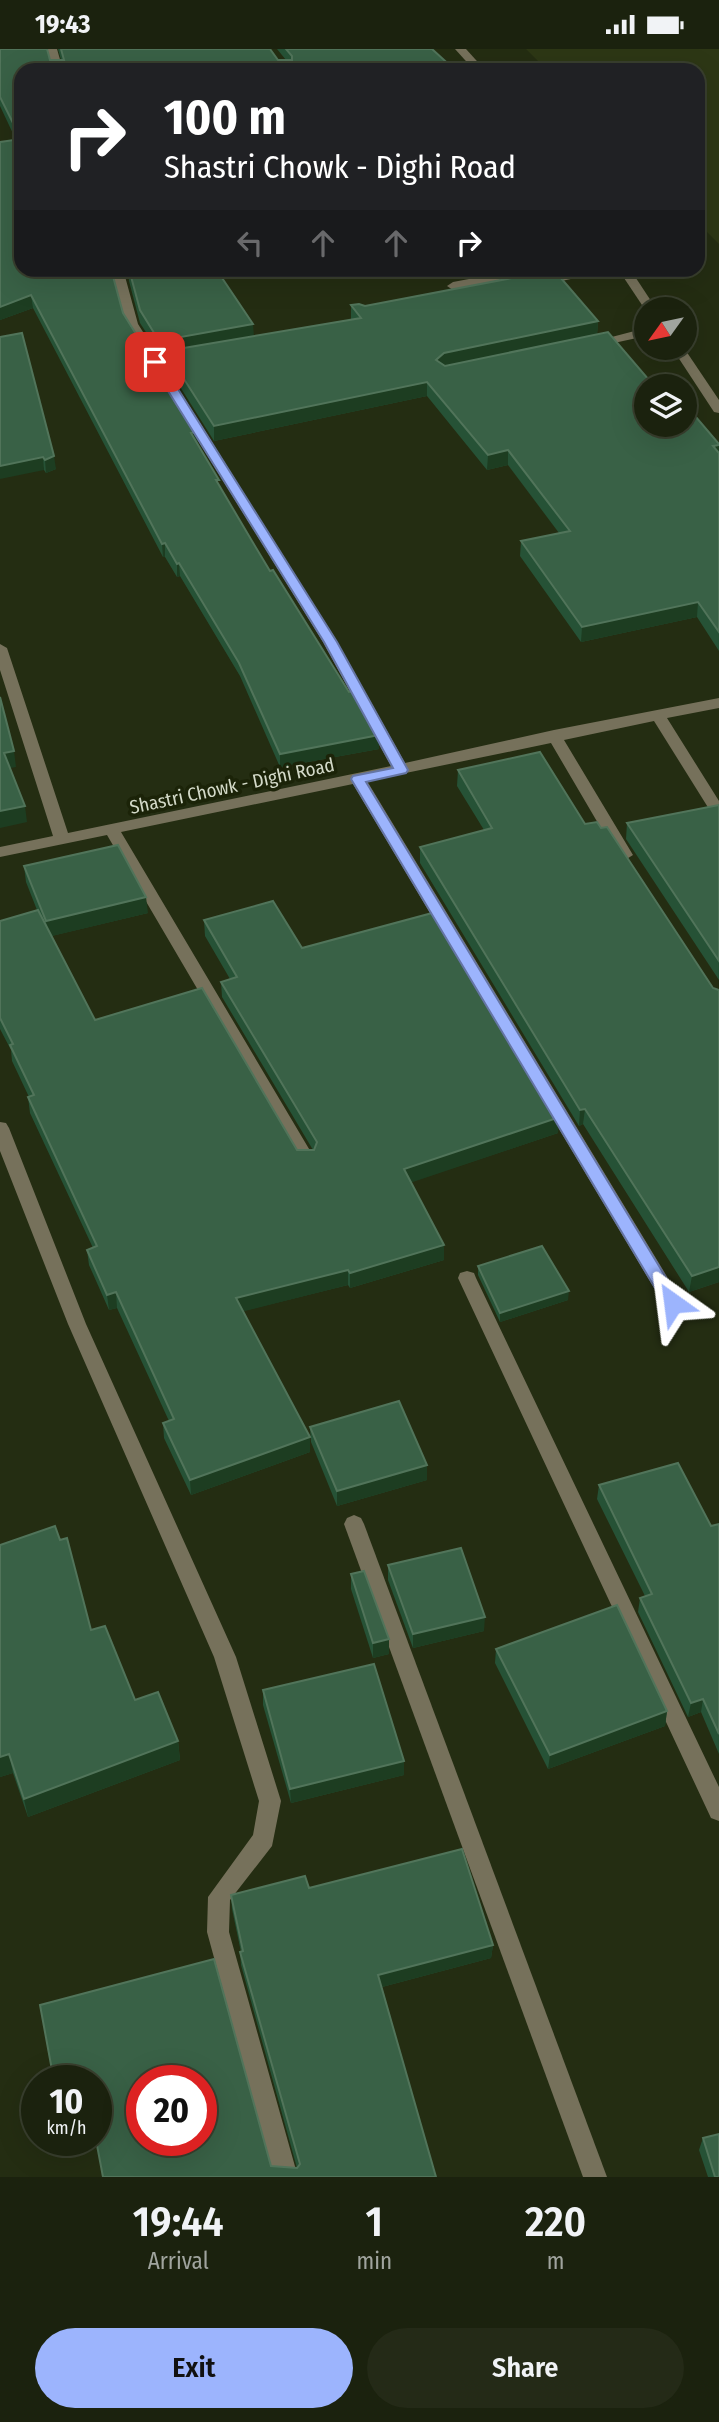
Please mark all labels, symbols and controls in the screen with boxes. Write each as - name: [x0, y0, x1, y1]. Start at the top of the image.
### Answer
- text: 19:43: [35, 9, 91, 40]
- text: 100 m: [164, 88, 286, 147]
- icon: right: [49, 91, 140, 182]
- text: Shastri Chowk - Dighi Road: [164, 148, 516, 186]
- icon: left: [231, 224, 269, 262]
- icon: ahead: [304, 224, 342, 262]
- icon: ahead: [377, 224, 415, 262]
- icon: right: [450, 224, 488, 262]
- north arrow: [634, 297, 696, 361]
- map controls: [634, 297, 697, 437]
- pin: [125, 332, 185, 392]
- icon: arrive: [136, 343, 174, 381]
- button: layers: [634, 374, 697, 437]
- street label: Shastri Chowk - Dighi Road: [127, 753, 337, 819]
- position arrow: [636, 1266, 710, 1340]
- speed limit sign: 20: [126, 2065, 217, 2156]
- text: 10: [50, 2080, 83, 2122]
- text: km/h: [46, 2117, 87, 2139]
- text: 19:44: [133, 2197, 224, 2247]
- text: 1: [366, 2197, 383, 2247]
- text: 220: [525, 2197, 586, 2247]
- text: Arrival: [148, 2247, 209, 2275]
- text: min: [356, 2247, 392, 2275]
- text: m: [547, 2247, 564, 2275]
- button: Exit: [35, 2328, 353, 2408]
- button: Share: [367, 2328, 684, 2408]

